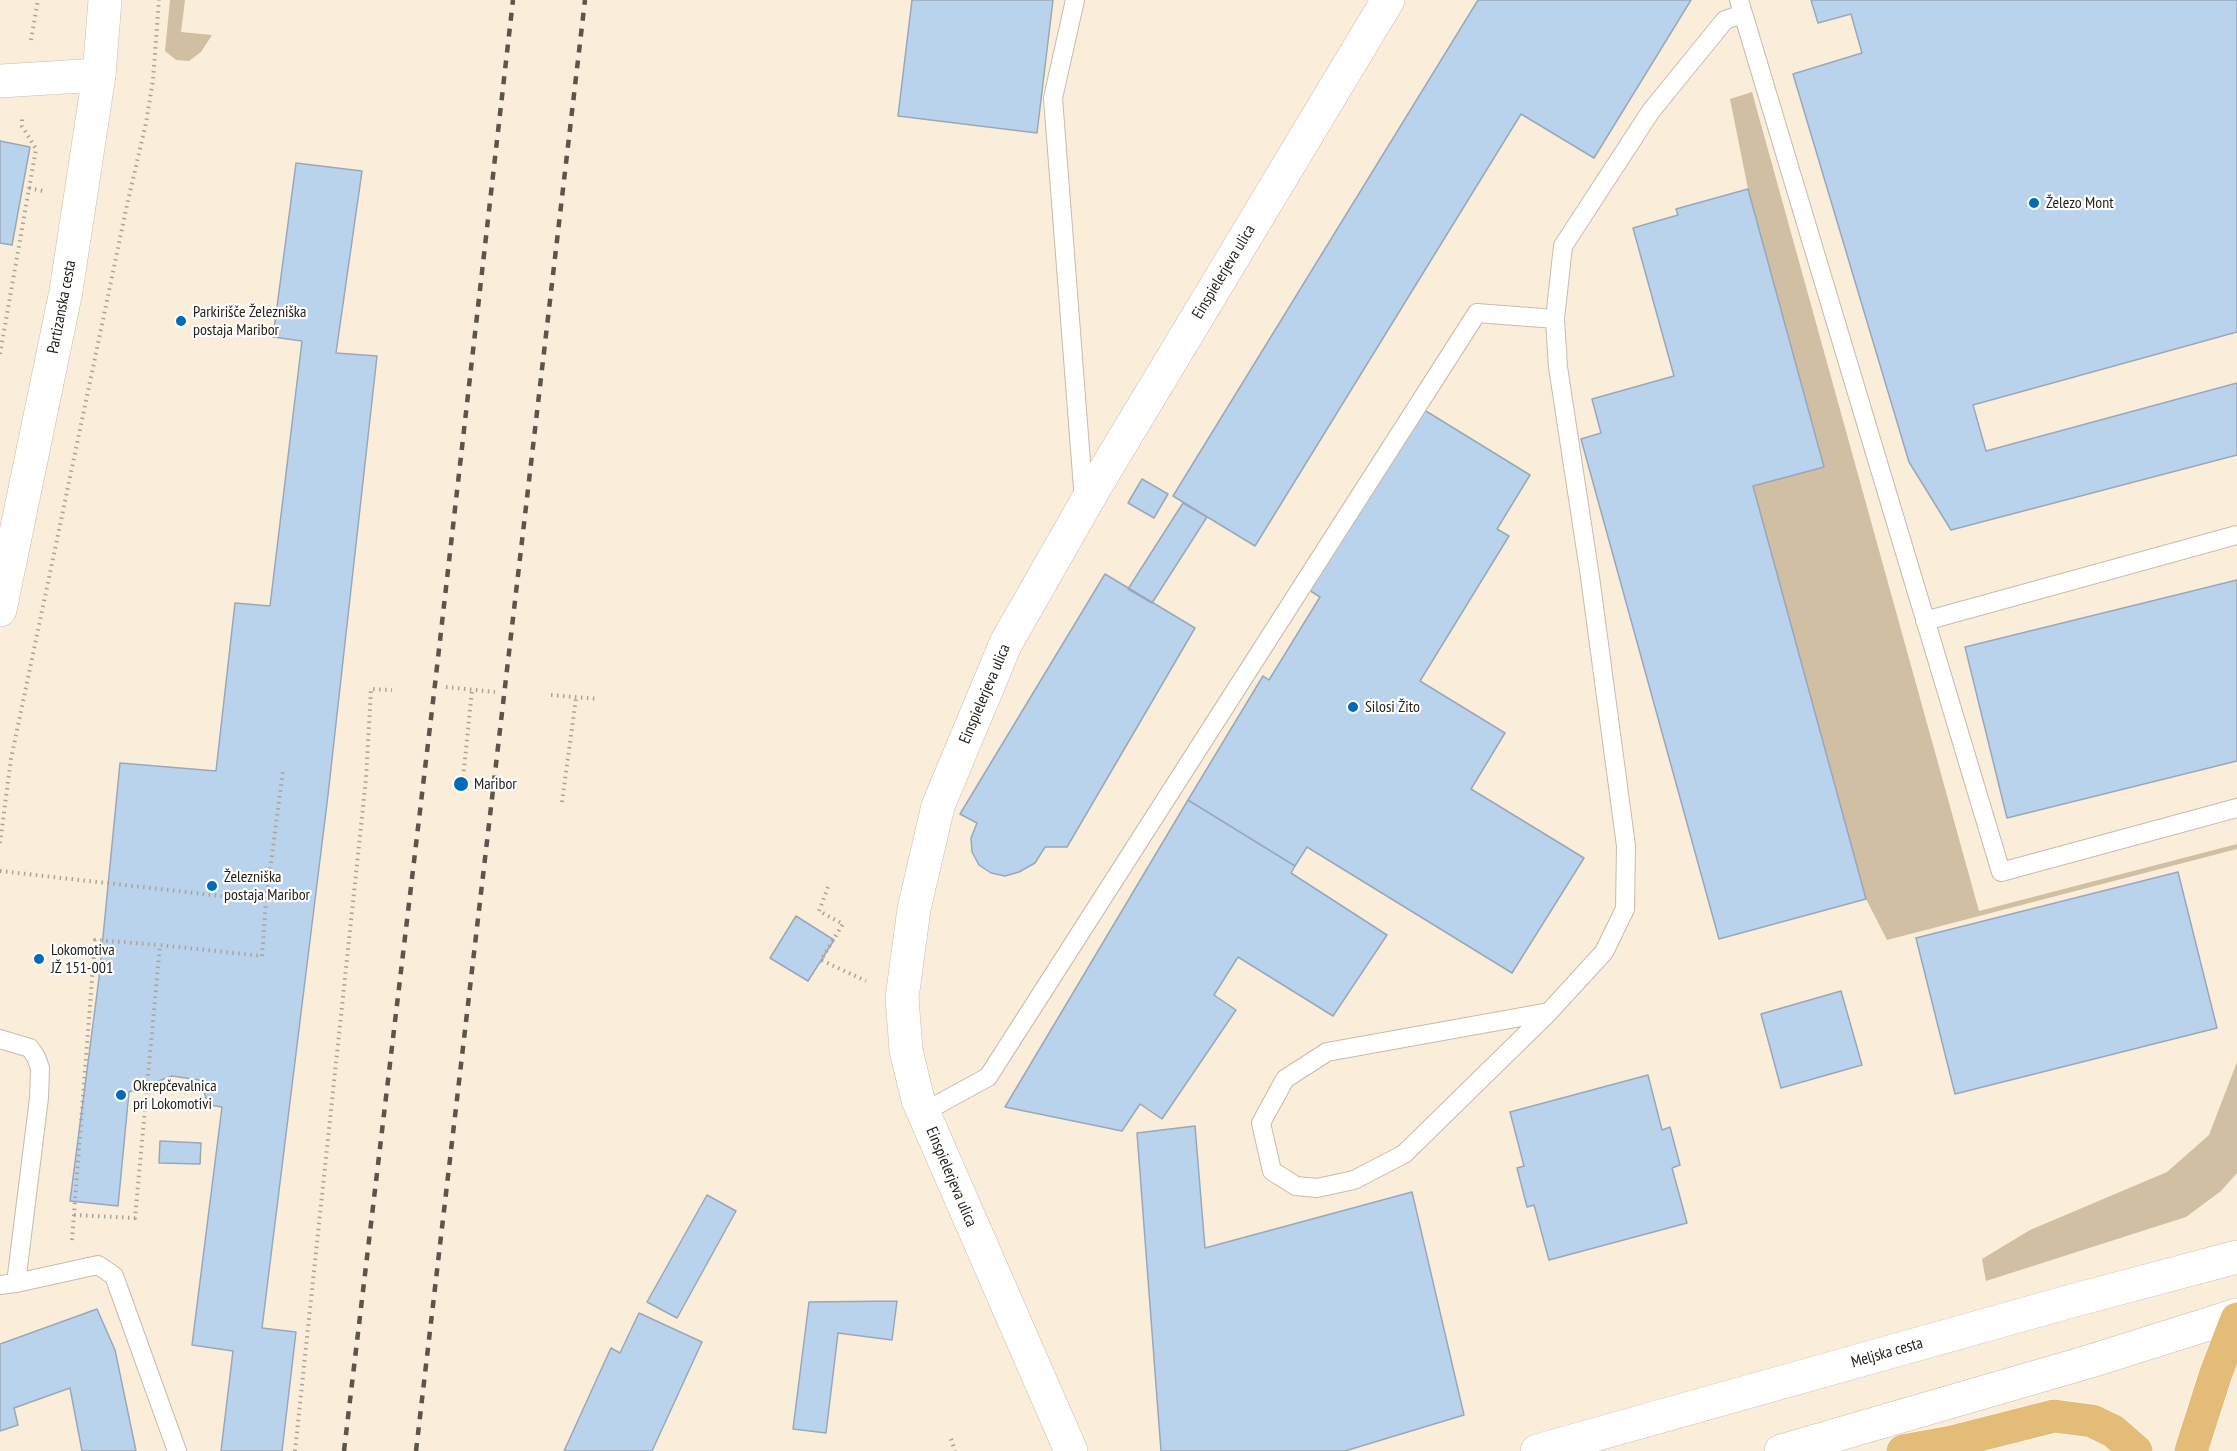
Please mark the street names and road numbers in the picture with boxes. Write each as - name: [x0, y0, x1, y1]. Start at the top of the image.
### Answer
- street label: Einspielerjeva ulica: [1188, 221, 1260, 323]
- street label: Partizanska cesta: [44, 259, 80, 355]
- street label: Einspielerjeva ulica: [955, 641, 1015, 747]
- street label: Einspielerjeva ulica: [921, 1124, 981, 1230]
- street label: Meljska cesta: [1849, 1334, 1925, 1372]

